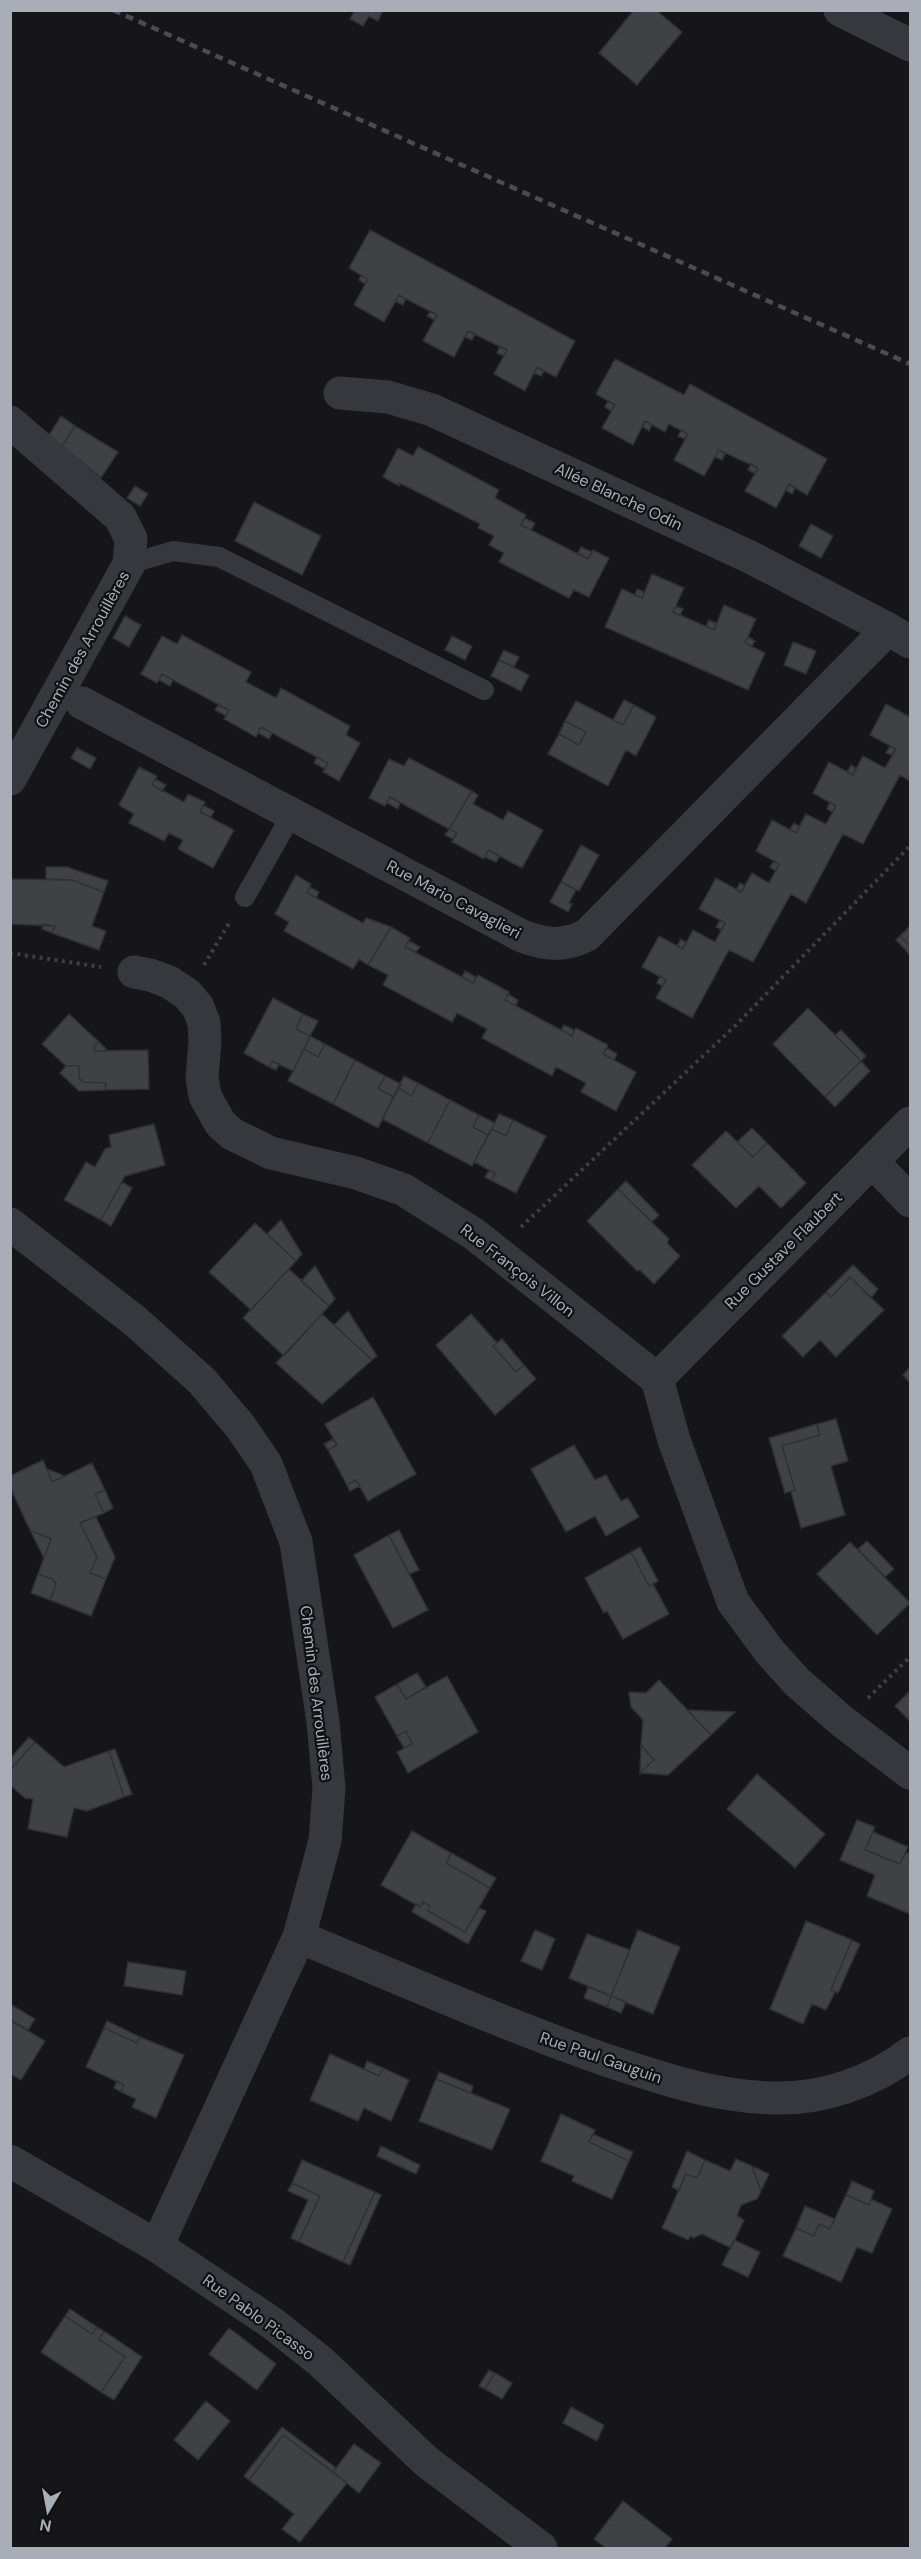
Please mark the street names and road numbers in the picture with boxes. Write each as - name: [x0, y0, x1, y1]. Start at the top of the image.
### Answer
- street label: Allée Blanche Odin: [552, 458, 686, 535]
- street label: Chemin des Arrouillères: [31, 567, 134, 731]
- street label: Rue Mario Cavaglieri: [383, 855, 525, 944]
- street label: Rue Gustave Flaubert: [720, 1187, 847, 1314]
- street label: Rue François Villon: [456, 1219, 579, 1322]
- street label: Chemin des Arrouillères: [295, 1604, 338, 1782]
- street label: Rue Paul Gauguin: [537, 2027, 665, 2088]
- street label: Rue Pablo Picasso: [199, 2270, 319, 2365]

